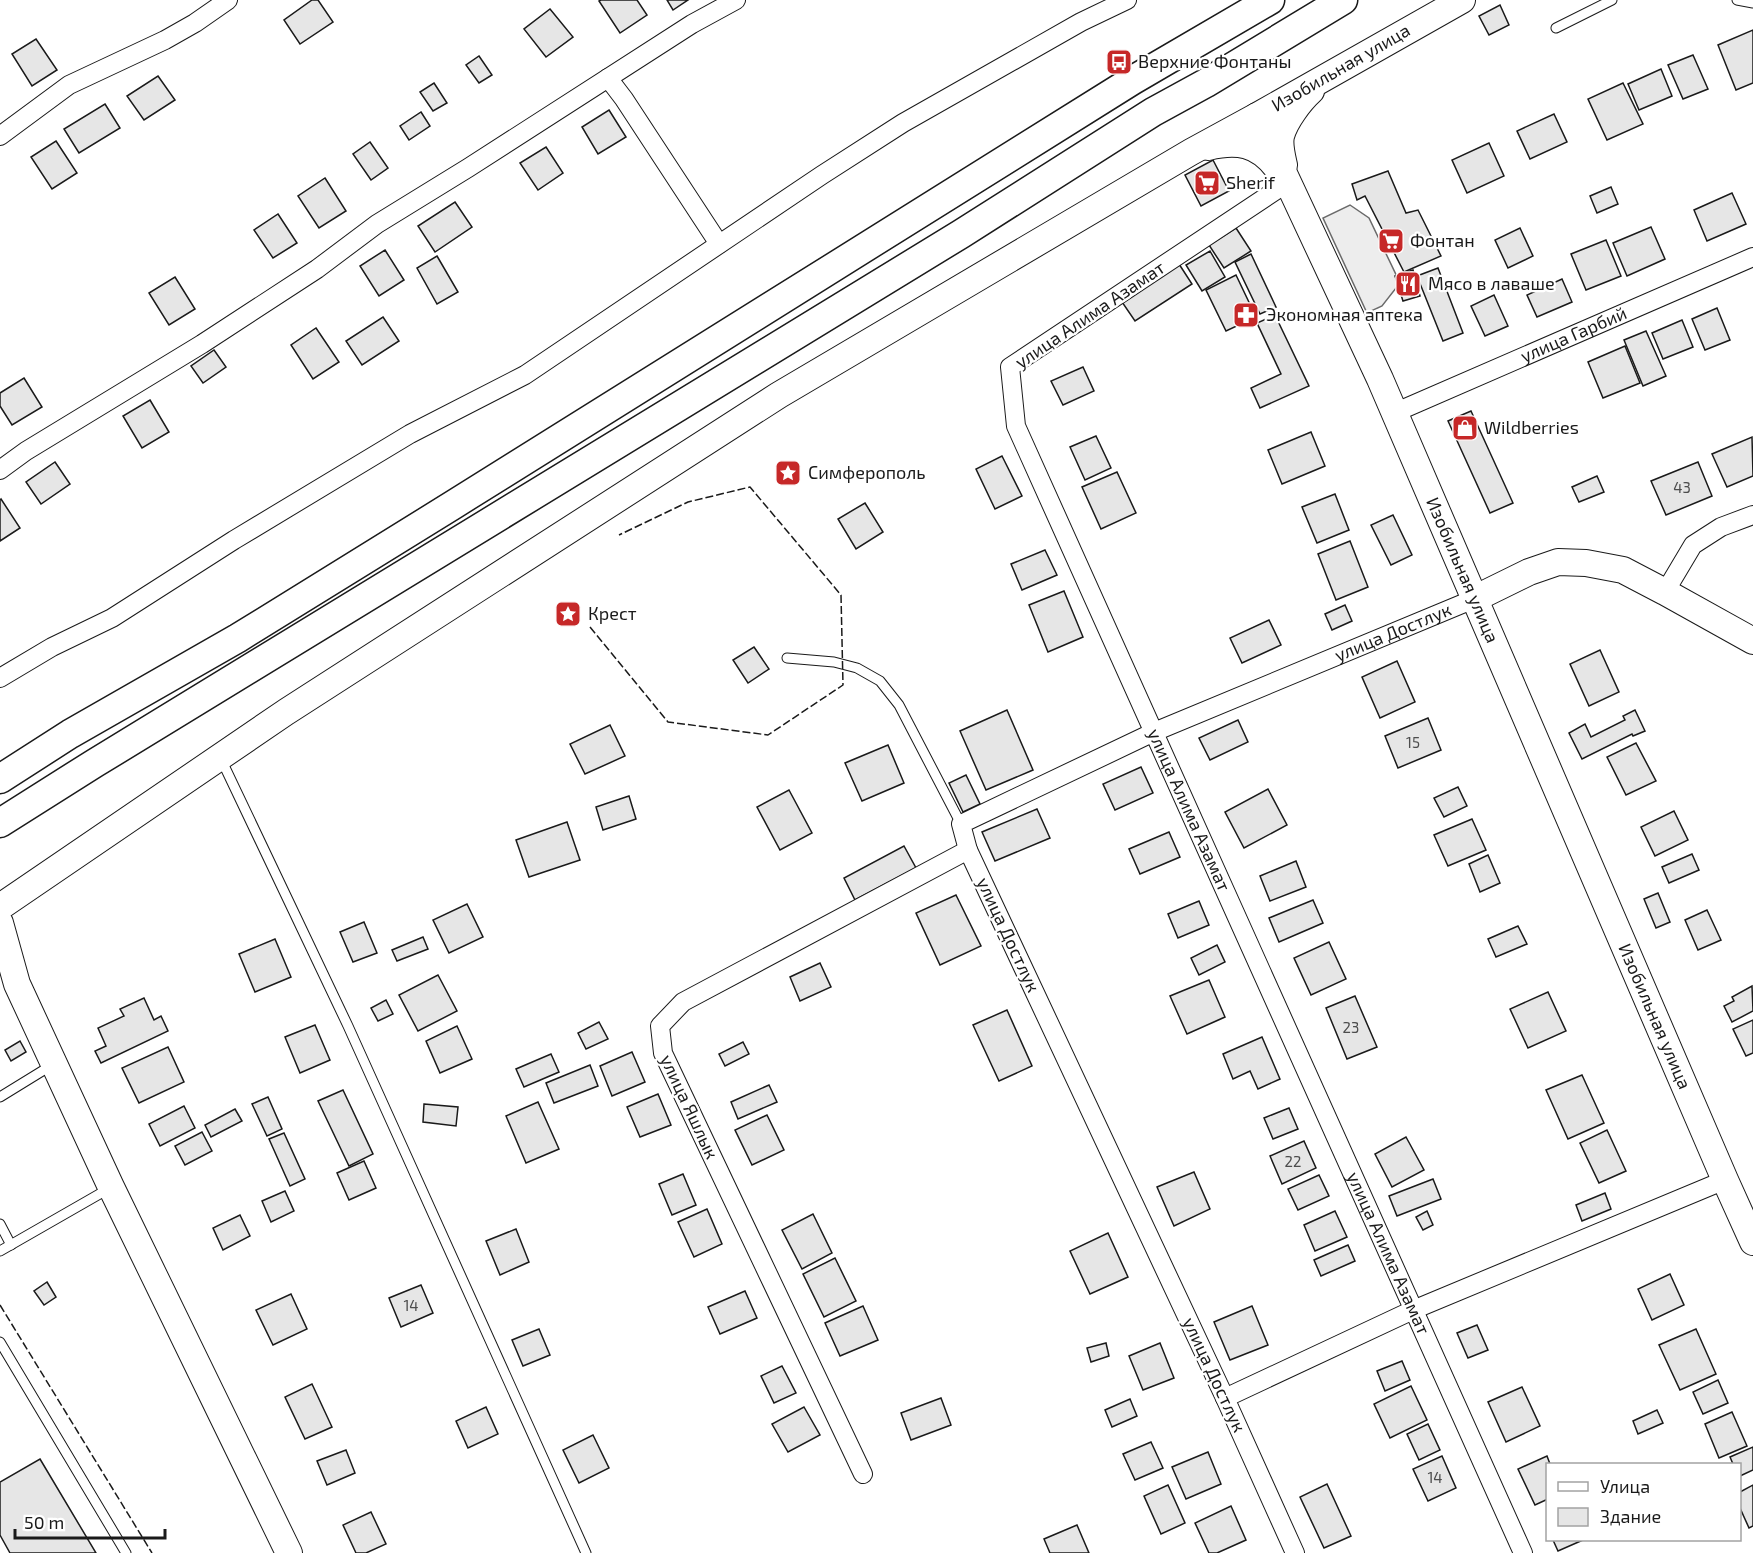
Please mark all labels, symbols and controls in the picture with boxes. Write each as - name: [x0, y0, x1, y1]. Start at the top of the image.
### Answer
- street label: Изобильная улица: [1267, 19, 1414, 116]
- bus stop icon: Верхние Фонтаны: [1104, 47, 1134, 77]
- place label: Верхние Фонтаны: [1138, 50, 1291, 72]
- supermarket icon: Sherif: [1192, 168, 1222, 198]
- place label: Sherif: [1226, 171, 1276, 193]
- supermarket icon: Фонтан: [1376, 226, 1406, 256]
- place label: Фонтан: [1410, 229, 1475, 251]
- street label: улица Алима Азамат: [1010, 256, 1169, 372]
- restaurant icon: Мясо в лаваше: [1393, 269, 1423, 299]
- place label: Мясо в лаваше: [1428, 272, 1555, 294]
- pharmacy icon: Экономная аптека: [1231, 300, 1261, 330]
- street label: улица Гарбий: [1517, 301, 1630, 367]
- place label: Экономная аптека: [1266, 303, 1423, 325]
- shop icon: Wildberries: [1450, 413, 1480, 443]
- place label: Wildberries: [1484, 416, 1579, 438]
- place icon: Симферополь: [773, 458, 803, 488]
- place label: Симферополь: [808, 461, 926, 483]
- house number: 43: [1673, 478, 1691, 496]
- street label: Изобильная улица: [1422, 494, 1504, 646]
- street label: улица Достлук: [1331, 598, 1455, 666]
- place icon: Крест: [553, 599, 583, 629]
- place label: Крест: [588, 602, 637, 624]
- street label: улица Алима Азамат: [1144, 725, 1236, 895]
- house number: 15: [1406, 733, 1420, 751]
- street label: улица Достлук: [973, 874, 1045, 996]
- street label: Изобильная улица: [1614, 940, 1697, 1092]
- house number: 23: [1343, 1018, 1359, 1036]
- street label: улица Яшлык: [656, 1051, 724, 1163]
- house number: 22: [1285, 1152, 1301, 1170]
- street label: улица Алима Азамат: [1343, 1168, 1435, 1338]
- house number: 14: [403, 1296, 419, 1314]
- street label: улица Достлук: [1179, 1314, 1251, 1436]
- legend: [1546, 1463, 1741, 1541]
- house number: 14: [1427, 1468, 1443, 1486]
- text: Улица: [1600, 1475, 1650, 1497]
- scale bar: [15, 1502, 165, 1540]
- text: Здание: [1600, 1505, 1661, 1527]
- text: 50 m: [24, 1511, 64, 1533]

